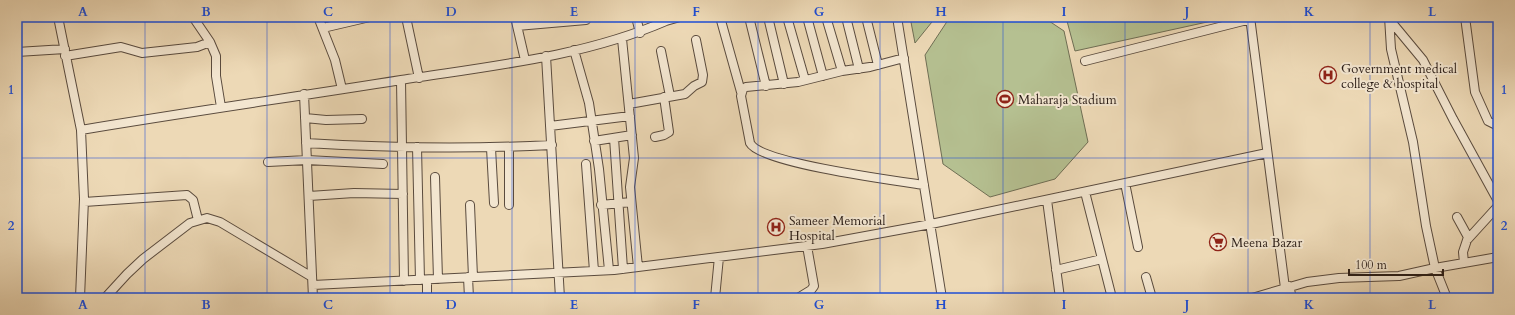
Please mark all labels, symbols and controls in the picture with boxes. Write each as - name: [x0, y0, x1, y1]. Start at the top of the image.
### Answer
- text: A: [78, 3, 88, 21]
- text: B: [201, 3, 211, 21]
- text: C: [323, 3, 333, 21]
- text: D: [445, 3, 457, 21]
- text: E: [570, 3, 578, 21]
- text: F: [692, 3, 700, 21]
- text: G: [814, 3, 825, 21]
- text: H: [935, 3, 947, 21]
- text: I: [1061, 3, 1067, 21]
- text: J: [1183, 3, 1190, 21]
- text: K: [1304, 3, 1315, 21]
- text: L: [1428, 3, 1437, 21]
- place label: Government medical college & hospital: [1341, 60, 1458, 93]
- hospital icon: Government medical college & hospital: [1318, 65, 1338, 85]
- text: 1: [8, 81, 14, 99]
- text: 1: [1501, 81, 1507, 99]
- sports icon: Maharaja Stadium: [995, 89, 1015, 109]
- place label: Maharaja Stadium: [1018, 91, 1117, 109]
- place label: Sameer Memorial Hospital: [789, 212, 886, 245]
- text: 2: [8, 217, 15, 235]
- hospital icon: Sameer Memorial Hospital: [766, 217, 786, 237]
- text: 2: [1501, 217, 1508, 235]
- supermarket icon: Meena Bazar: [1208, 232, 1228, 252]
- place label: Meena Bazar: [1231, 234, 1302, 252]
- scale bar: [1349, 251, 1443, 277]
- text: 100 m: [1355, 257, 1388, 273]
- text: A: [78, 296, 88, 314]
- text: B: [201, 296, 211, 314]
- text: C: [323, 296, 333, 314]
- text: D: [445, 296, 457, 314]
- text: E: [570, 296, 578, 314]
- text: F: [692, 296, 700, 314]
- text: G: [814, 296, 825, 314]
- text: H: [935, 296, 947, 314]
- text: I: [1061, 296, 1067, 314]
- text: J: [1183, 296, 1190, 314]
- text: K: [1304, 296, 1315, 314]
- text: L: [1428, 296, 1437, 314]

